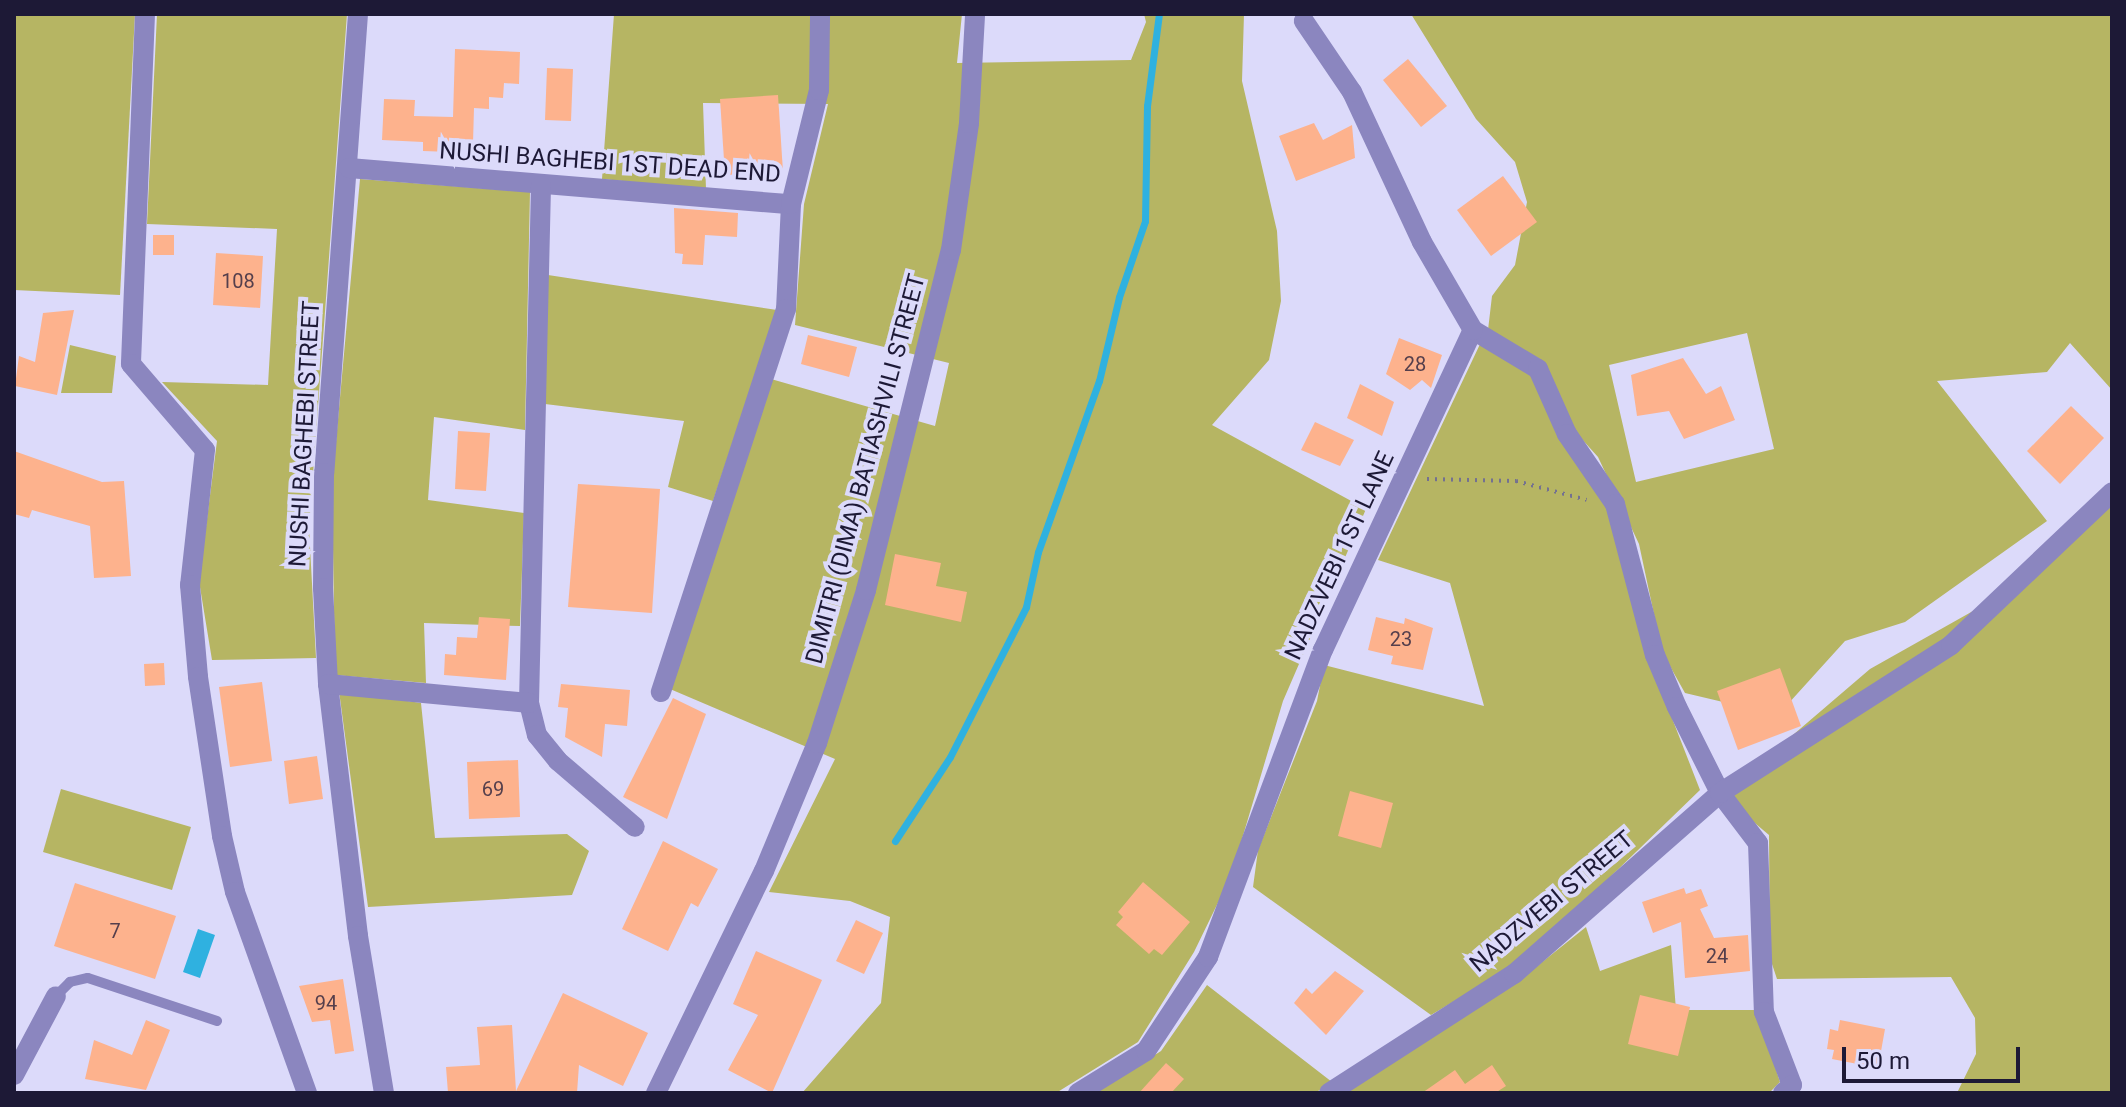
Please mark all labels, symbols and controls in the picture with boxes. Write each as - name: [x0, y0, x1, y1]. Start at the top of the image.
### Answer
- street label: NUSHI BAGHEBI 1ST DEAD END: [438, 137, 782, 189]
- house number: 108: [221, 269, 255, 293]
- street label: DIMITRI (DIMA) BATIASHVILI STREET: [800, 271, 932, 667]
- street label: NUSHI BAGHEBI STREET: [284, 300, 326, 568]
- house number: 28: [1404, 352, 1426, 376]
- street label: NADZVEBI 1ST LANE: [1279, 447, 1401, 665]
- house number: 23: [1390, 627, 1412, 651]
- house number: 69: [482, 777, 504, 801]
- street label: NADZVEBI STREET: [1464, 825, 1640, 979]
- house number: 7: [109, 919, 121, 943]
- house number: 24: [1706, 944, 1728, 968]
- house number: 94: [315, 991, 337, 1015]
- scale bar: [1846, 1031, 2024, 1081]
- text: 50 m: [1856, 1047, 1910, 1075]

